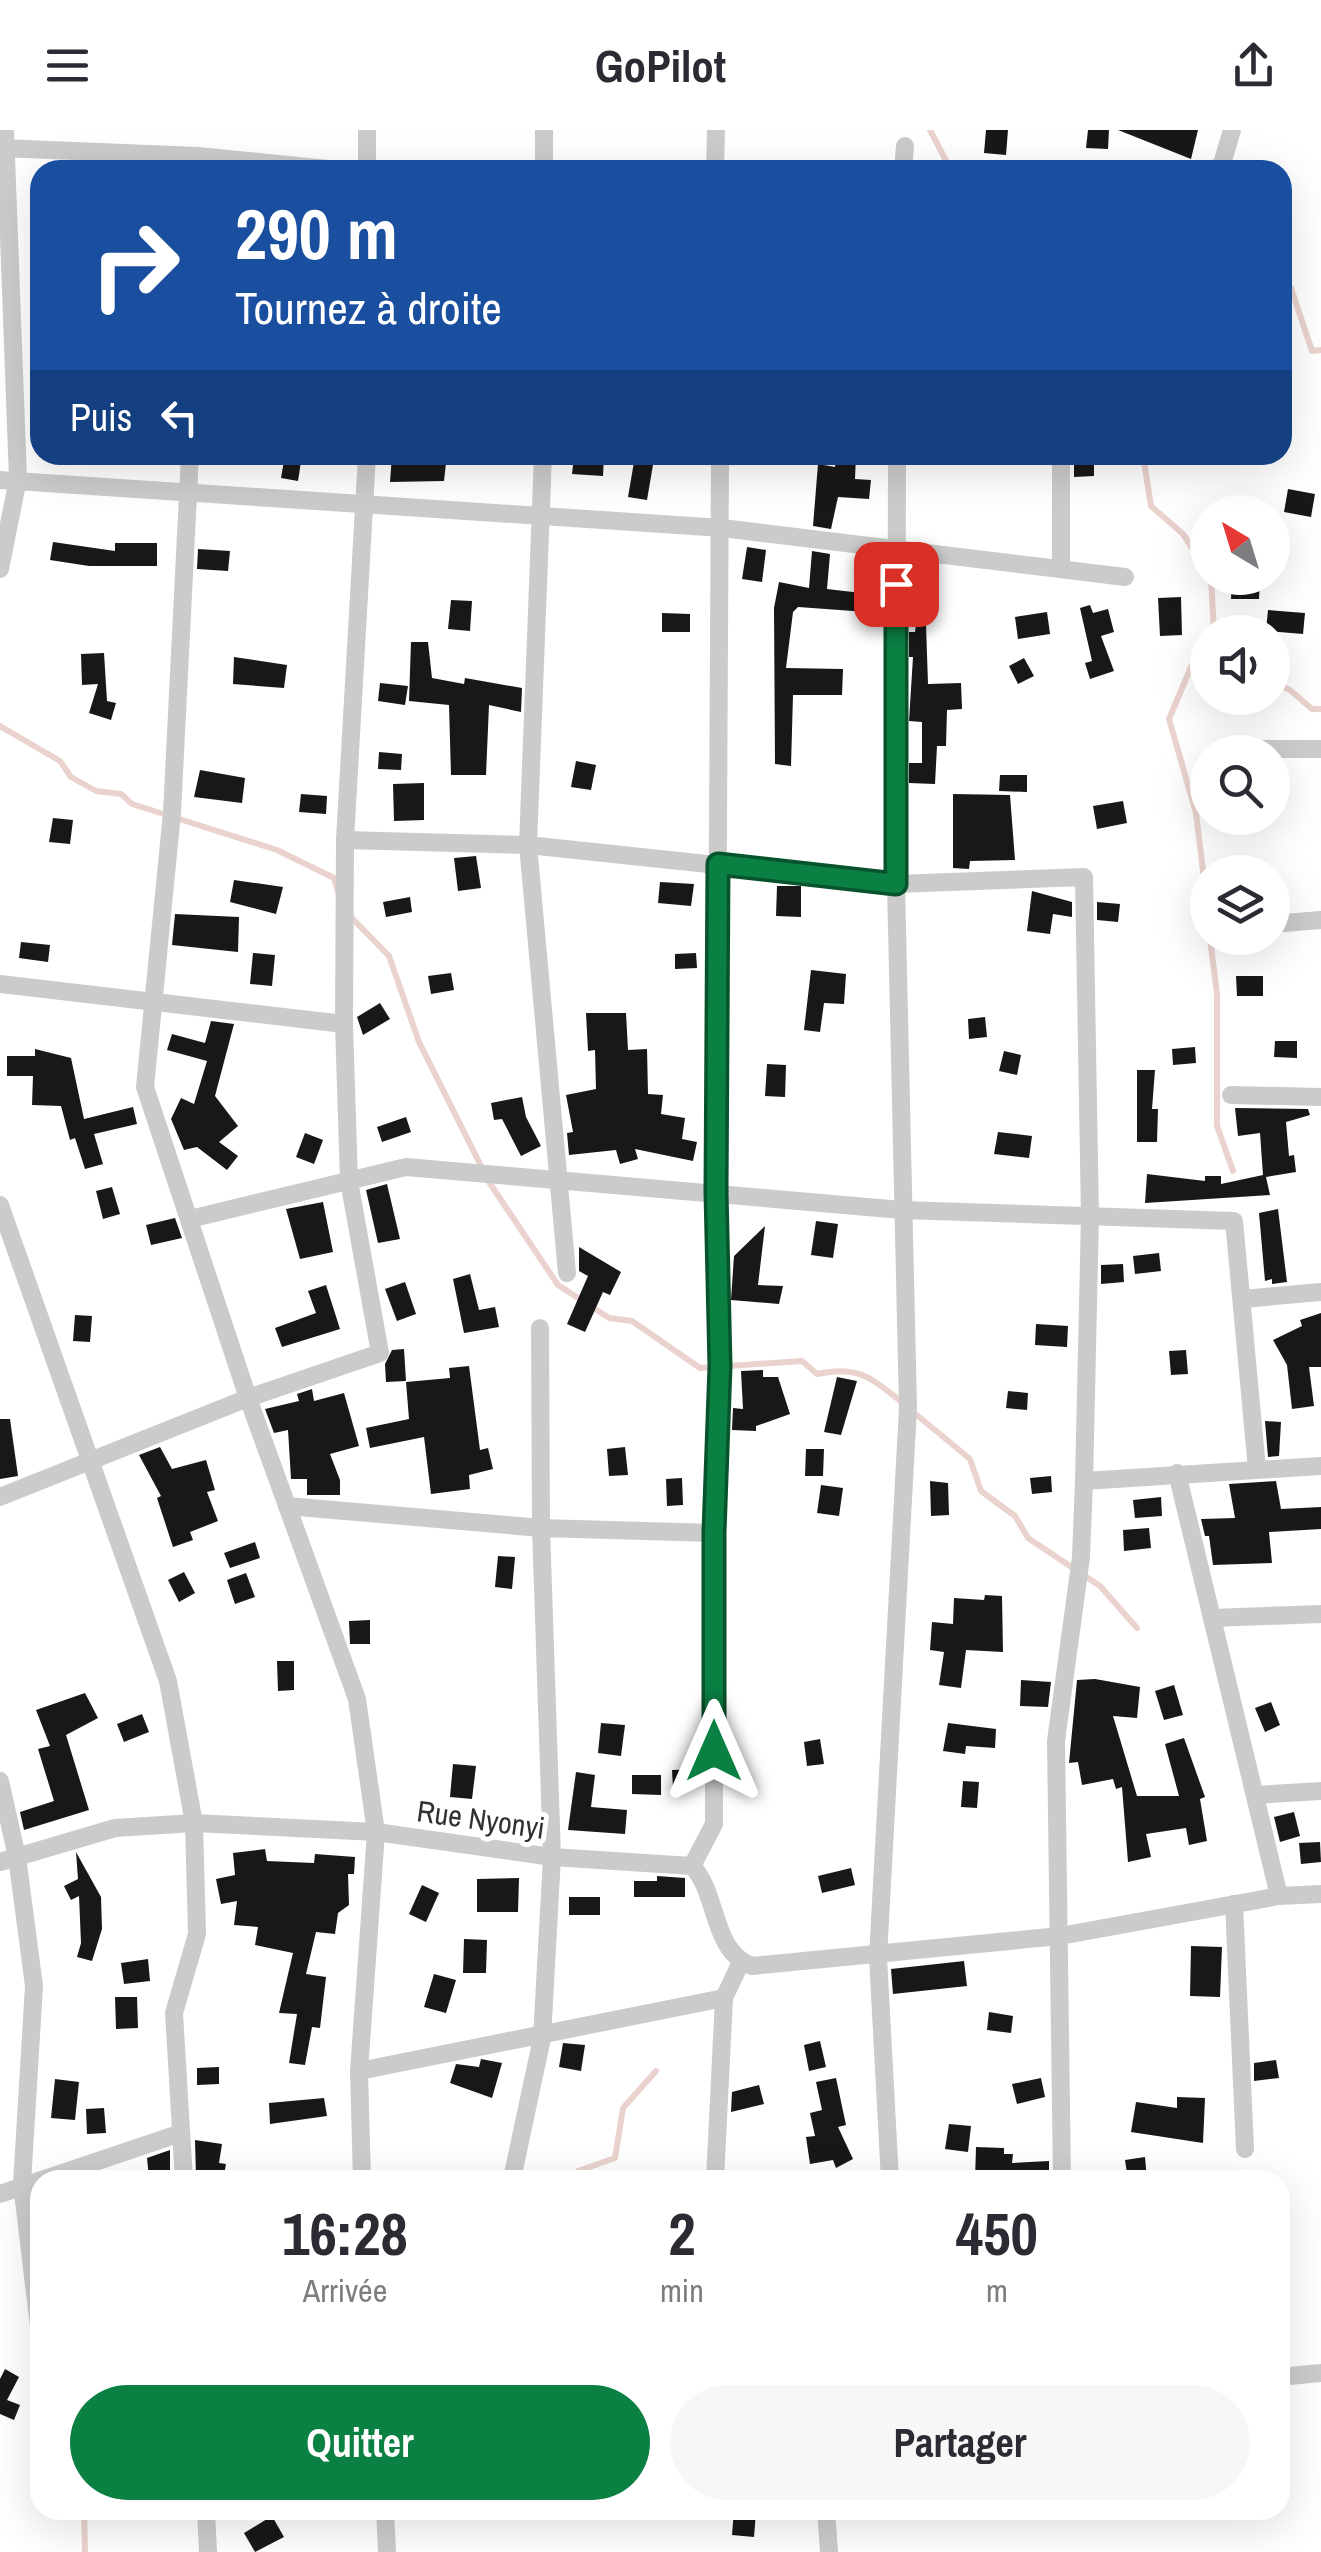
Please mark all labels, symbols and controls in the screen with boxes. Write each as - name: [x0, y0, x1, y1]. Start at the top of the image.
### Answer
- text: GoPilot: [595, 35, 726, 96]
- icon: menu: [40, 38, 95, 93]
- icon: share: [1226, 38, 1281, 93]
- text: 290 m: [235, 187, 398, 281]
- icon: right: [70, 200, 200, 330]
- text: Tournez à droite: [235, 277, 502, 338]
- icon: left: [152, 390, 207, 445]
- text: Puis: [70, 392, 132, 443]
- north arrow: [1190, 495, 1290, 595]
- map controls: [1190, 495, 1290, 955]
- pin: [854, 542, 939, 627]
- icon: arrive: [869, 557, 924, 612]
- button: sound: [1190, 615, 1290, 715]
- button: search: [1190, 735, 1290, 835]
- button: layers: [1190, 855, 1290, 955]
- position arrow: [662, 1699, 766, 1803]
- street label: Rue Nyonyi: [415, 1790, 547, 1848]
- text: 16:28: [282, 2193, 408, 2274]
- text: 2: [668, 2193, 696, 2274]
- text: 450: [956, 2193, 1038, 2274]
- text: Arrivée: [303, 2269, 387, 2312]
- text: min: [660, 2269, 704, 2312]
- text: m: [986, 2269, 1008, 2312]
- button: Quitter: [70, 2385, 650, 2500]
- button: Partager: [670, 2385, 1250, 2500]

